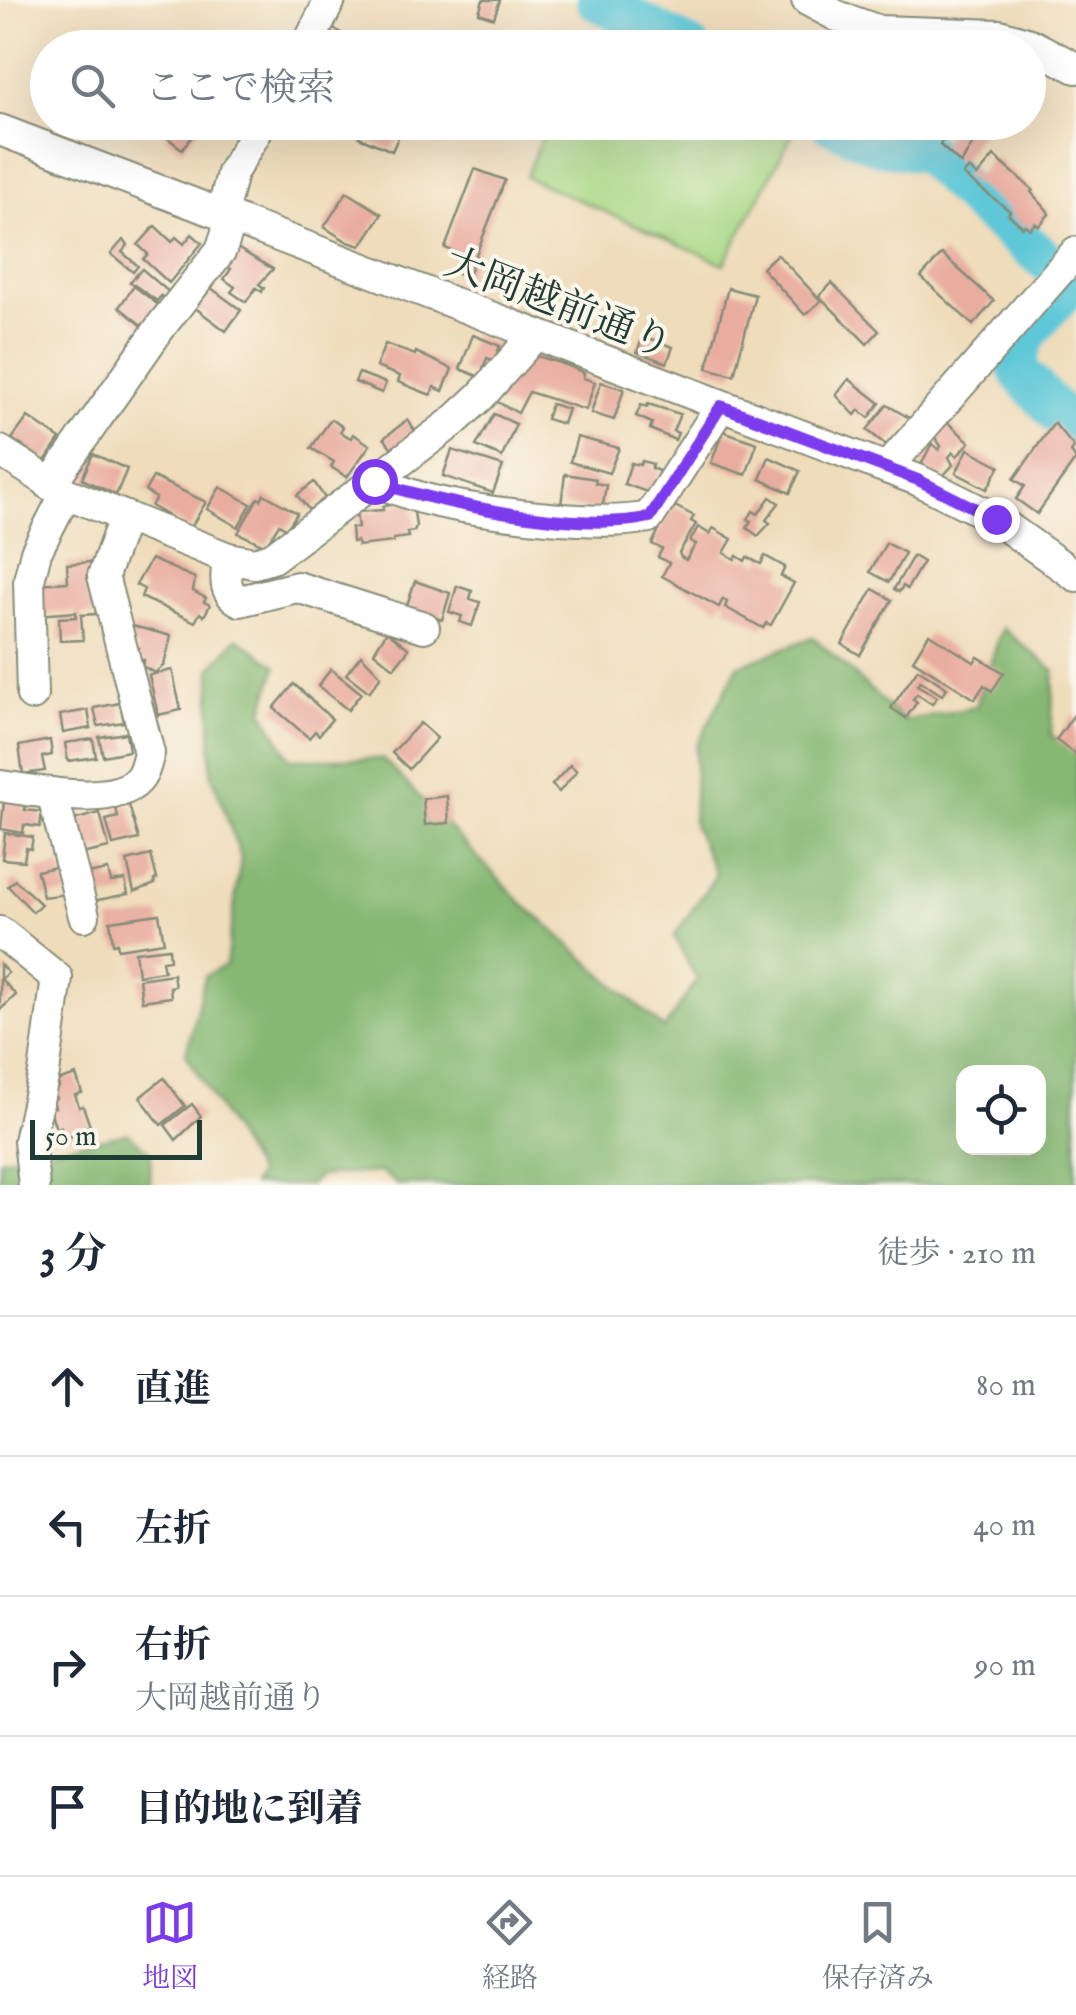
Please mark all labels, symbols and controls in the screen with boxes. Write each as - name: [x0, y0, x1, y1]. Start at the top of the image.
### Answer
- search box: [30, 30, 1046, 140]
- icon: search: [65, 58, 120, 113]
- text: ここで検索: [145, 66, 335, 114]
- street label: 大岡越前通り: [437, 238, 679, 372]
- route start: [352, 459, 398, 505]
- route end: [974, 497, 1020, 543]
- map controls: [956, 1065, 1046, 1155]
- button: locate: [956, 1065, 1046, 1155]
- scale bar: [30, 1115, 202, 1160]
- text: 50 m: [45, 1120, 97, 1155]
- text: 3 分: [40, 1229, 107, 1282]
- text: 徒歩 · 210 m: [877, 1234, 1036, 1275]
- icon: ahead: [40, 1359, 95, 1414]
- text: 80 m: [976, 1366, 1036, 1407]
- text: 直進: [135, 1367, 211, 1415]
- icon: left: [40, 1499, 95, 1554]
- text: 40 m: [973, 1506, 1036, 1547]
- text: 左折: [135, 1507, 211, 1555]
- text: 右折: [135, 1623, 211, 1671]
- icon: right: [40, 1639, 95, 1694]
- text: 90 m: [975, 1646, 1036, 1687]
- text: 大岡越前通り: [135, 1679, 327, 1720]
- icon: arrive: [40, 1779, 95, 1834]
- text: 目的地に到着: [135, 1787, 363, 1835]
- tab: 地図: [142, 1895, 198, 1997]
- tab: 経路: [482, 1895, 538, 1997]
- tab: 保存済み: [822, 1895, 934, 1997]

